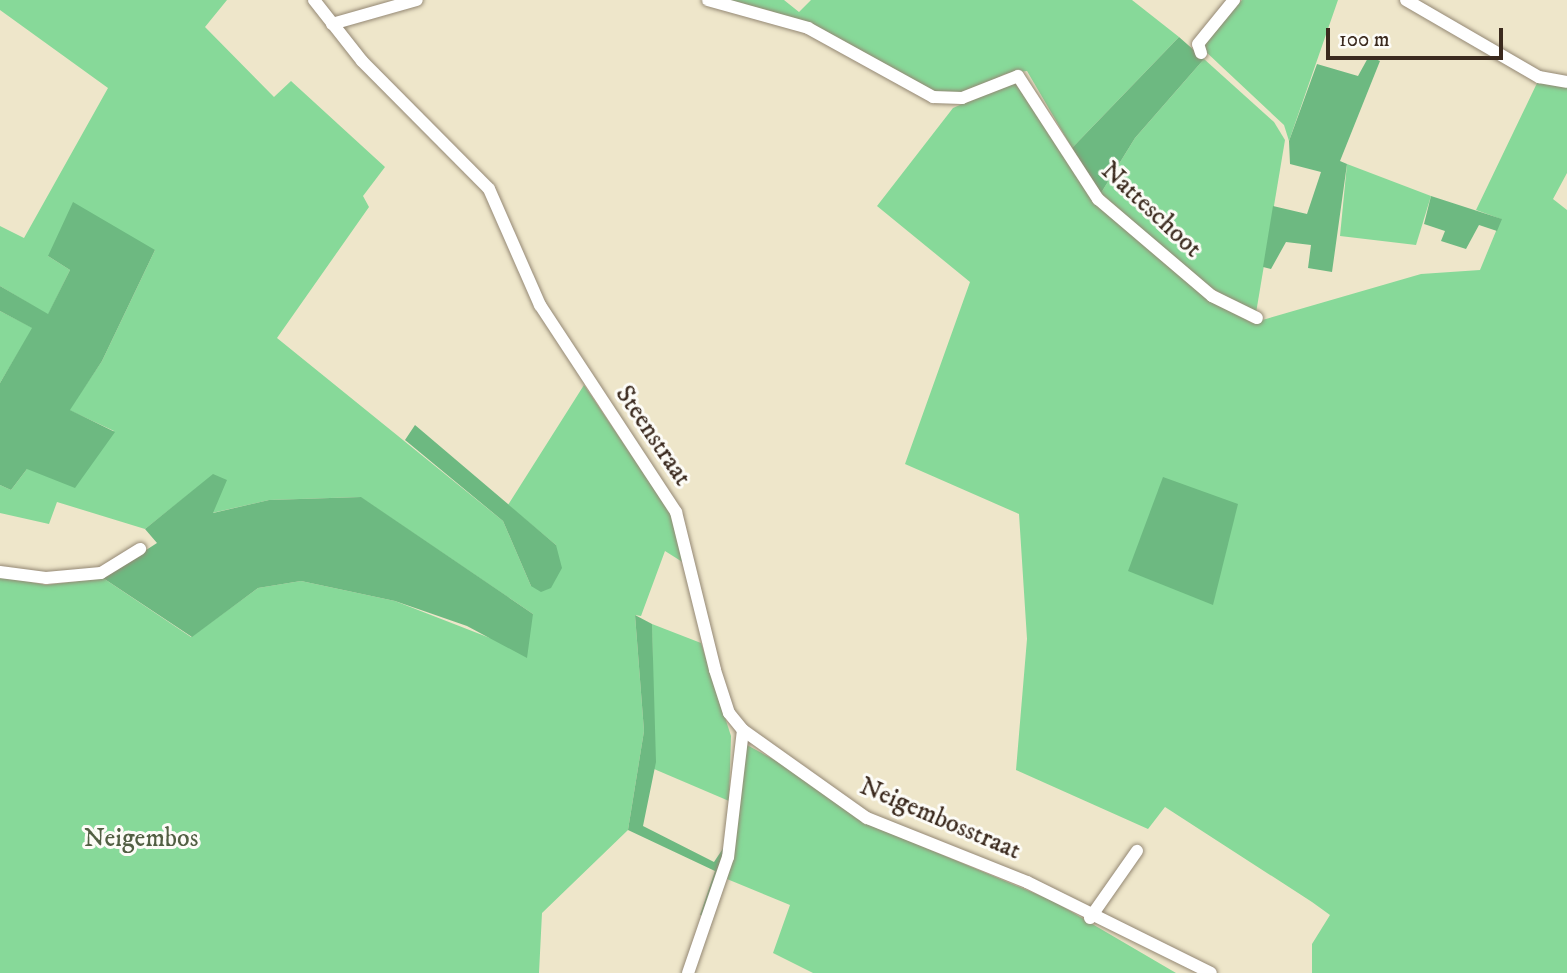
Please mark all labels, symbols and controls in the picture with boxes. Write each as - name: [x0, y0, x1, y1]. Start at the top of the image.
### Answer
- scale bar: [1329, 14, 1506, 58]
- text: 100 m: [1339, 27, 1390, 53]
- street label: Natteschoot: [1094, 156, 1208, 264]
- street label: Steenstraat: [608, 380, 698, 492]
- street label: Neigembosstraat: [855, 771, 1025, 867]
- park label: Neigembos: [84, 823, 198, 855]

